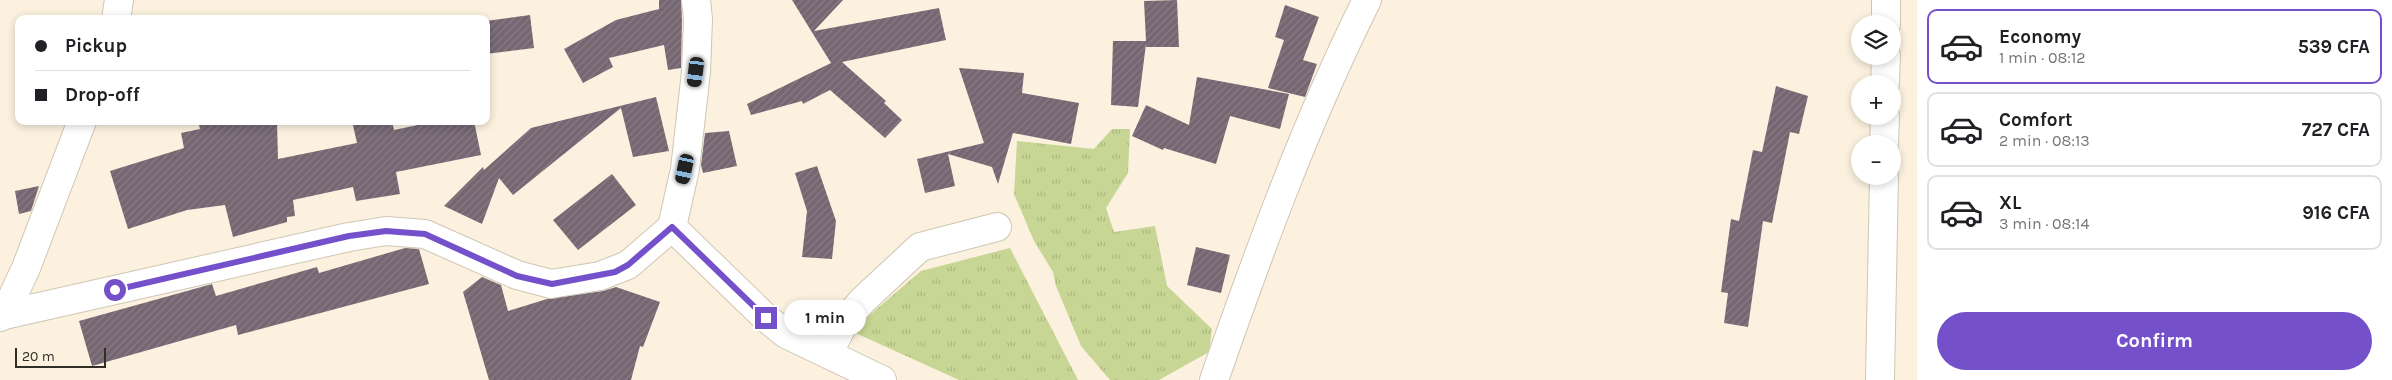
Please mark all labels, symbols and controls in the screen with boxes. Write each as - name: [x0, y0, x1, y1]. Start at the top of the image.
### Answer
- map controls: [1851, 15, 1901, 185]
- button: layers: [1851, 15, 1901, 65]
- icon: car: [1939, 24, 1984, 69]
- text: Economy: [1999, 26, 2081, 48]
- text: Pickup: [65, 35, 127, 57]
- text: 539 CFA: [2298, 36, 2370, 58]
- text: 1 min · 08:12: [1999, 48, 2086, 67]
- car: [686, 56, 705, 88]
- button: +: [1851, 75, 1901, 125]
- text: Drop-off: [65, 84, 140, 106]
- icon: car: [1939, 107, 1984, 152]
- text: Comfort: [1999, 109, 2073, 131]
- text: 727 CFA: [2302, 119, 2370, 141]
- text: 2 min · 08:13: [1999, 131, 2090, 150]
- button: −: [1851, 135, 1901, 185]
- car: [674, 153, 695, 185]
- icon: car: [1939, 190, 1984, 235]
- text: XL: [1999, 192, 2021, 214]
- text: 916 CFA: [2302, 202, 2370, 224]
- text: 3 min · 08:14: [1999, 214, 2089, 233]
- route start: [104, 279, 126, 301]
- callout: 1 min: [784, 300, 866, 336]
- route end: [755, 307, 777, 329]
- text: 1 min: [805, 308, 845, 327]
- button: Confirm: [1937, 312, 2372, 370]
- scale bar: [15, 345, 106, 368]
- text: 20 m: [22, 348, 55, 365]

